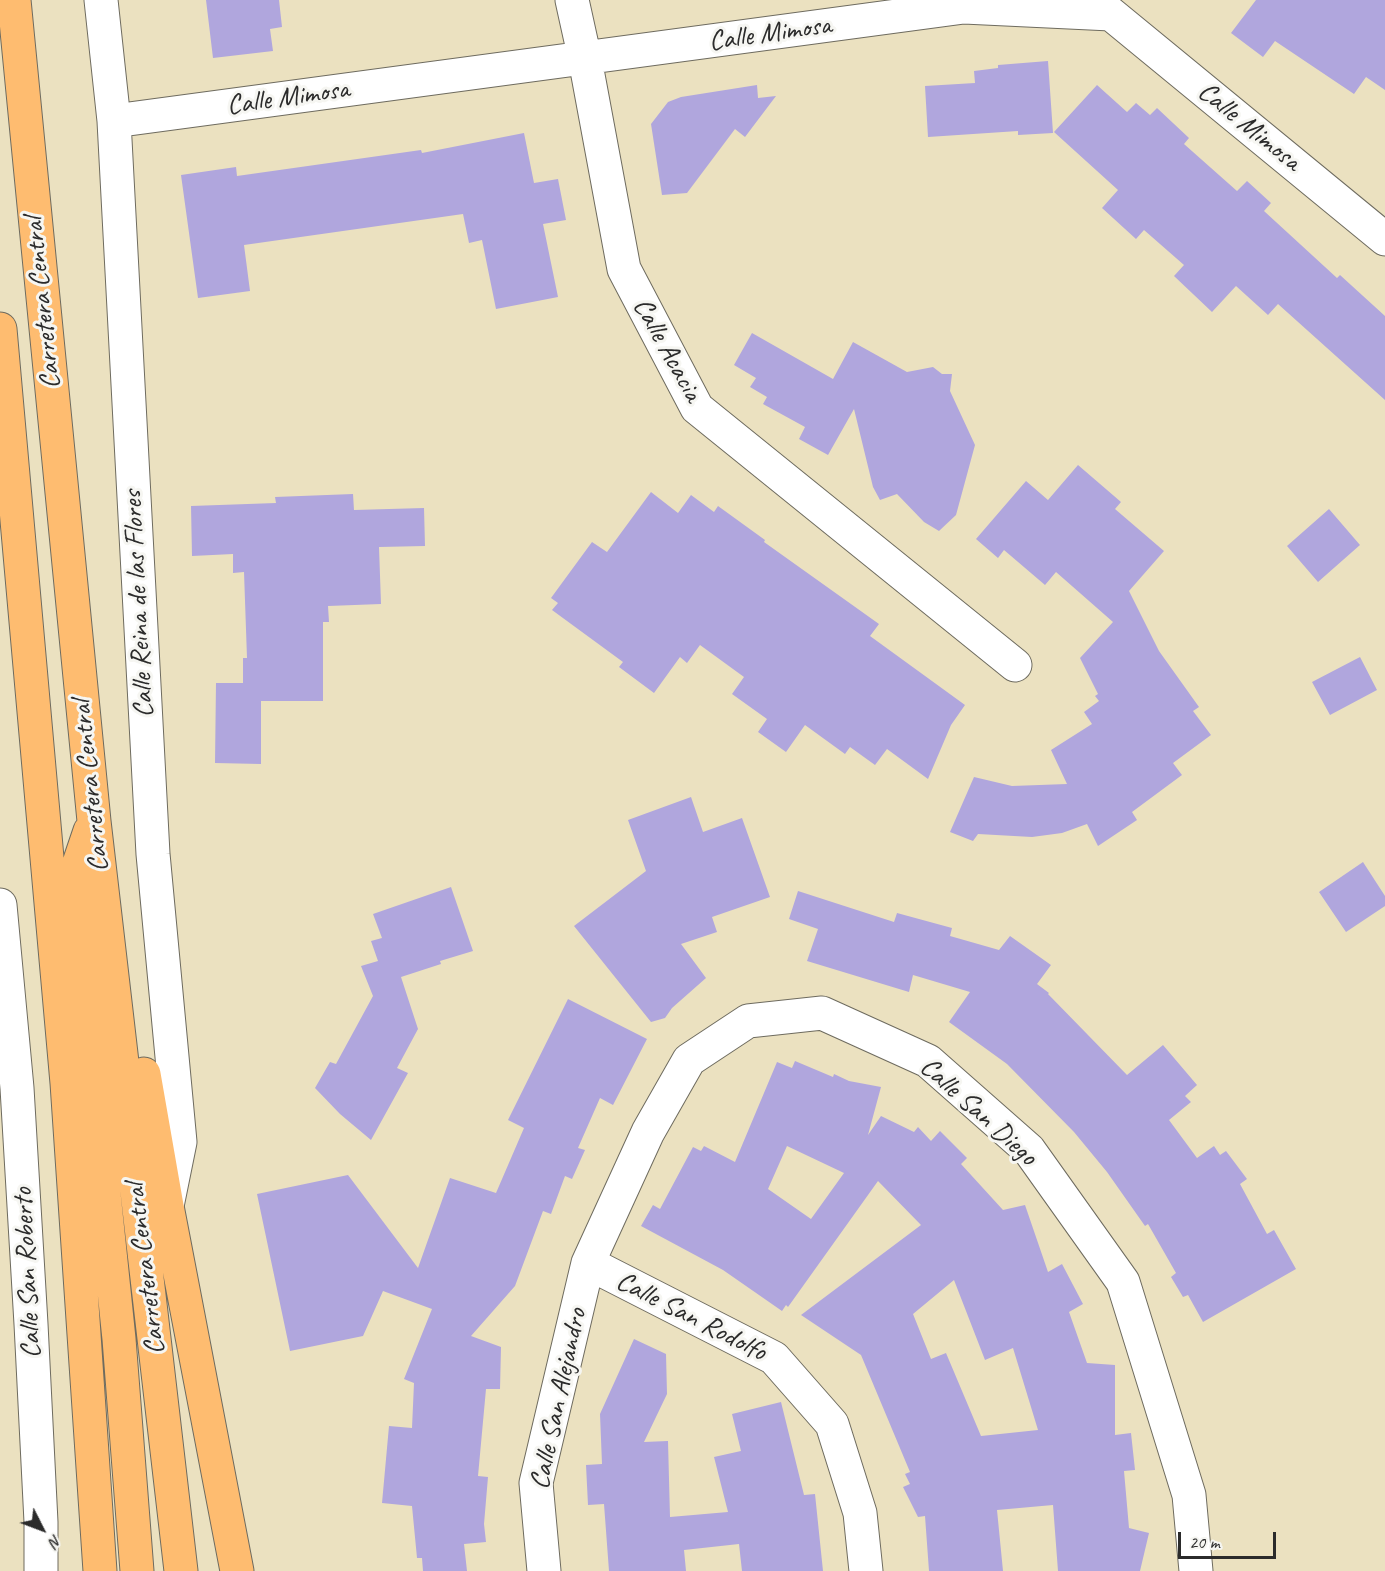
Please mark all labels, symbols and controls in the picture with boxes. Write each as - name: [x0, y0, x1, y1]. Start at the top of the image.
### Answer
- street label: Calle Mimosa: [707, 9, 833, 59]
- street label: Calle Mimosa: [225, 73, 351, 123]
- street label: Calle Mimosa: [1191, 75, 1307, 179]
- street label: Carretera Central: [17, 216, 69, 390]
- street label: Calle Acacia: [625, 292, 709, 408]
- street label: Calle Reina de las Flores: [116, 490, 162, 718]
- street label: Carretera Central: [65, 699, 117, 873]
- street label: Calle San Diego: [912, 1051, 1044, 1173]
- street label: Carretera Central: [119, 1181, 173, 1357]
- street label: Calle San Roberto: [7, 1187, 49, 1359]
- street label: Calle San Rodolfo: [610, 1265, 772, 1369]
- street label: Calle San Alejandro: [523, 1305, 595, 1493]
- north arrow: [12, 1499, 72, 1559]
- scale bar: [1181, 1520, 1278, 1558]
- text: N: [45, 1531, 66, 1551]
- text: 20 m: [1189, 1531, 1220, 1553]

